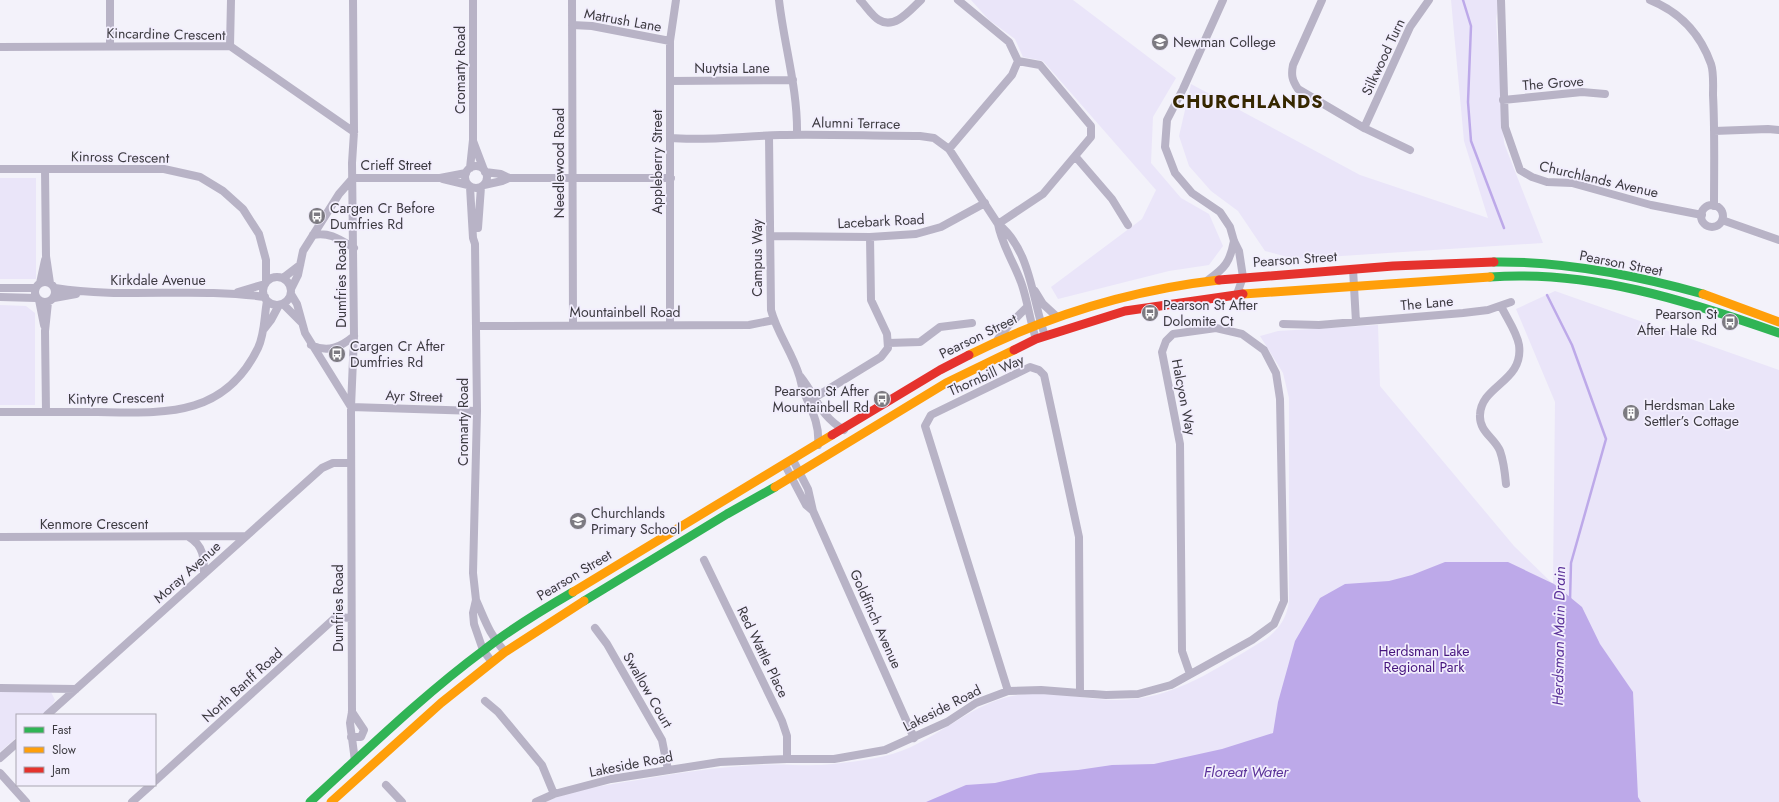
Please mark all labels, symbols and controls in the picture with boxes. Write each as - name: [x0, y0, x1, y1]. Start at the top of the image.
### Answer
- street label: Matrush Lane: [583, 3, 663, 37]
- street label: Silkwood Turn: [1356, 15, 1410, 99]
- street label: Kincardine Crescent: [106, 23, 226, 45]
- street label: Cromarty Road: [450, 26, 470, 114]
- school or university icon: Newman College: [1150, 32, 1170, 52]
- place label: Newman College: [1173, 32, 1276, 52]
- street label: Nuytsia Lane: [694, 58, 770, 78]
- street label: The Grove: [1522, 71, 1584, 95]
- district label: CHURCHLANDS: [1173, 89, 1323, 115]
- street label: Needlewood Road: [549, 108, 569, 218]
- street label: Appleberry Street: [647, 109, 667, 214]
- street label: Alumni Terrace: [812, 112, 900, 134]
- street label: Kinross Crescent: [71, 146, 170, 168]
- street label: Crieff Street: [361, 155, 432, 175]
- street label: Churchlands Avenue: [1537, 156, 1661, 202]
- place label: Cargen Cr Before Dumfries Rd: [330, 198, 435, 234]
- bus stop icon: Cargen Cr Before Dumfries Rd: [307, 206, 327, 226]
- street label: Lacebark Road: [837, 209, 925, 233]
- street label: Campus Way: [747, 218, 767, 297]
- street label: Dumfries Road: [331, 240, 351, 328]
- street label: Pearson Street: [1578, 245, 1665, 281]
- street label: Pearson Street: [1252, 246, 1338, 272]
- street label: Kirkdale Avenue: [110, 270, 206, 290]
- street label: The Lane: [1400, 291, 1454, 315]
- place label: Pearson St After Dolomite Ct: [1163, 295, 1258, 331]
- street label: Mountainbell Road: [570, 302, 680, 322]
- bus stop icon: Pearson St After Dolomite Ct: [1140, 303, 1160, 323]
- place label: Pearson St After Hale Rd: [1637, 304, 1718, 340]
- street label: Pearson Street: [936, 308, 1021, 363]
- bus stop icon: Pearson St After Hale Rd: [1720, 312, 1740, 332]
- place label: Cargen Cr After Dumfries Rd: [350, 336, 445, 372]
- bus stop icon: Cargen Cr After Dumfries Rd: [327, 344, 347, 364]
- street label: Thornbill Way: [945, 349, 1028, 401]
- street label: Halcyon Way: [1167, 357, 1201, 438]
- street label: Cromarty Road: [453, 378, 473, 466]
- place label: Pearson St After Mountainbell Rd: [773, 381, 869, 417]
- street label: Ayr Street: [385, 385, 444, 407]
- street label: Kintyre Crescent: [68, 387, 165, 409]
- bus stop icon: Pearson St After Mountainbell Rd: [872, 389, 892, 409]
- place label: Herdsman Lake Settler’s Cottage: [1644, 395, 1739, 431]
- building icon: Herdsman Lake Settler’s Cottage: [1621, 403, 1641, 423]
- place label: Churchlands Primary School: [591, 503, 680, 539]
- school or university icon: Churchlands Primary School: [568, 511, 588, 531]
- street label: Kenmore Crescent: [40, 514, 149, 534]
- street label: Moray Avenue: [149, 536, 225, 608]
- street label: Pearson Street: [533, 544, 616, 605]
- street label: Dumfries Road: [328, 564, 348, 652]
- street label: Goldfinch Avenue: [845, 566, 907, 672]
- water label: Herdsman Main Drain: [1547, 566, 1571, 706]
- street label: Red Wattle Place: [732, 603, 794, 701]
- park label: Herdsman Lake Regional Park: [1378, 641, 1470, 677]
- street label: North Banff Road: [197, 643, 287, 727]
- street label: Swallow Court: [618, 649, 678, 732]
- street label: Lakeside Road: [900, 680, 984, 736]
- legend: [16, 714, 156, 786]
- text: Fast: [52, 721, 71, 739]
- text: Slow: [52, 741, 77, 759]
- street label: Lakeside Road: [587, 746, 675, 782]
- text: Jam: [50, 761, 70, 779]
- water label: Floreat Water: [1204, 761, 1289, 783]

